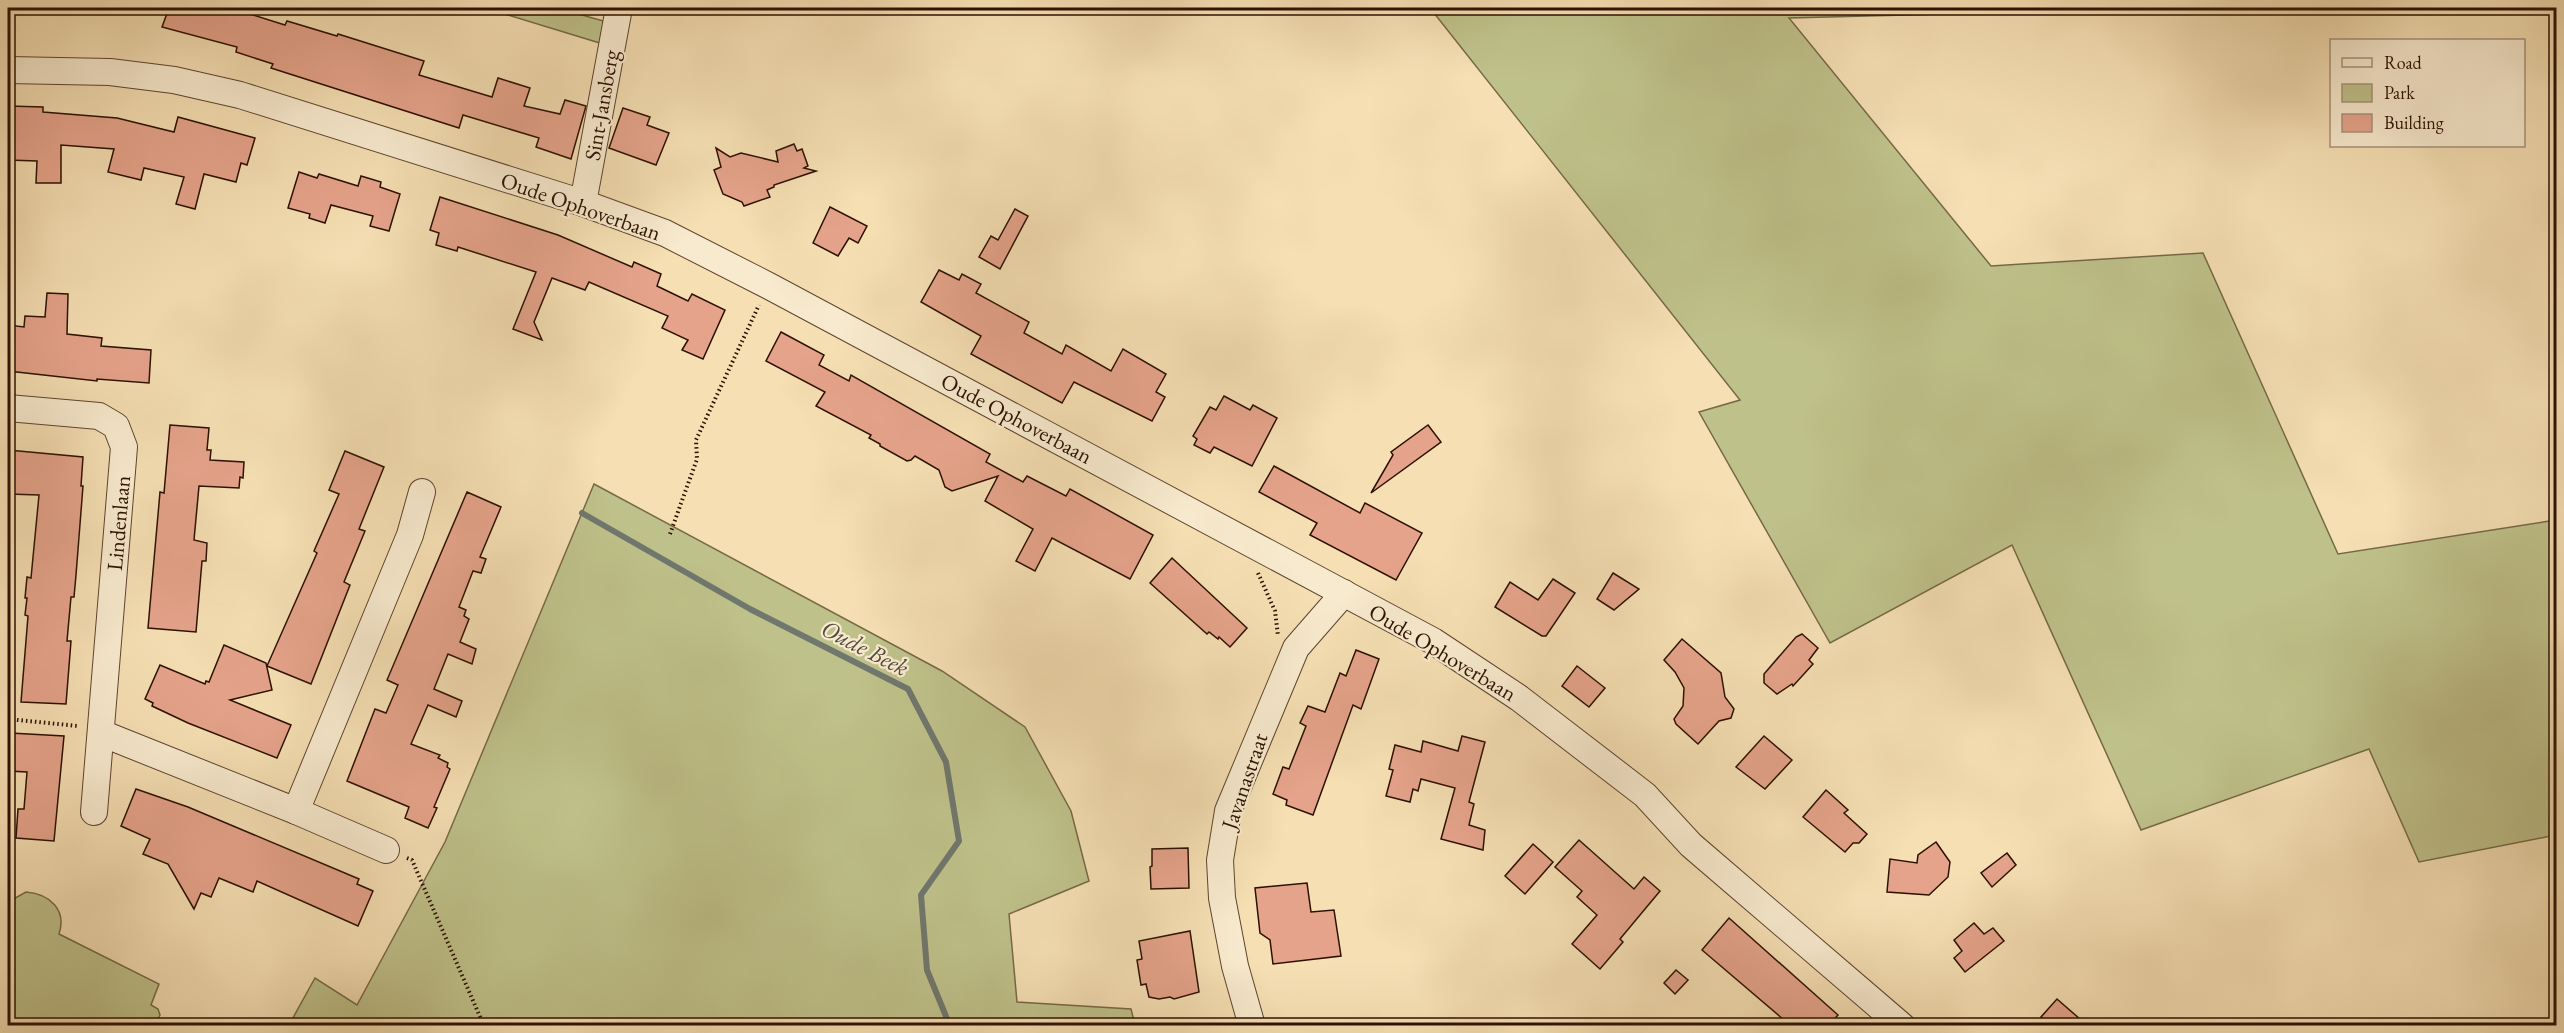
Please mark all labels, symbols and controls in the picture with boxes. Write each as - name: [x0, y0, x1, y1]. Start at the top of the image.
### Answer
- legend: [2330, 39, 2525, 147]
- street label: Sint-Jansberg: [577, 47, 626, 163]
- text: Road: [2384, 51, 2423, 74]
- text: Park: [2384, 81, 2415, 104]
- text: Building: [2384, 111, 2444, 134]
- street label: Oude Ophoverbaan: [497, 166, 665, 248]
- street label: Oude Ophoverbaan: [936, 366, 1098, 471]
- street label: Lindenlaan: [100, 474, 137, 572]
- street label: Oude Ophoverbaan: [1364, 597, 1522, 708]
- water label: Oude Beek: [816, 612, 914, 683]
- street label: Javanastraat: [1214, 729, 1275, 835]

